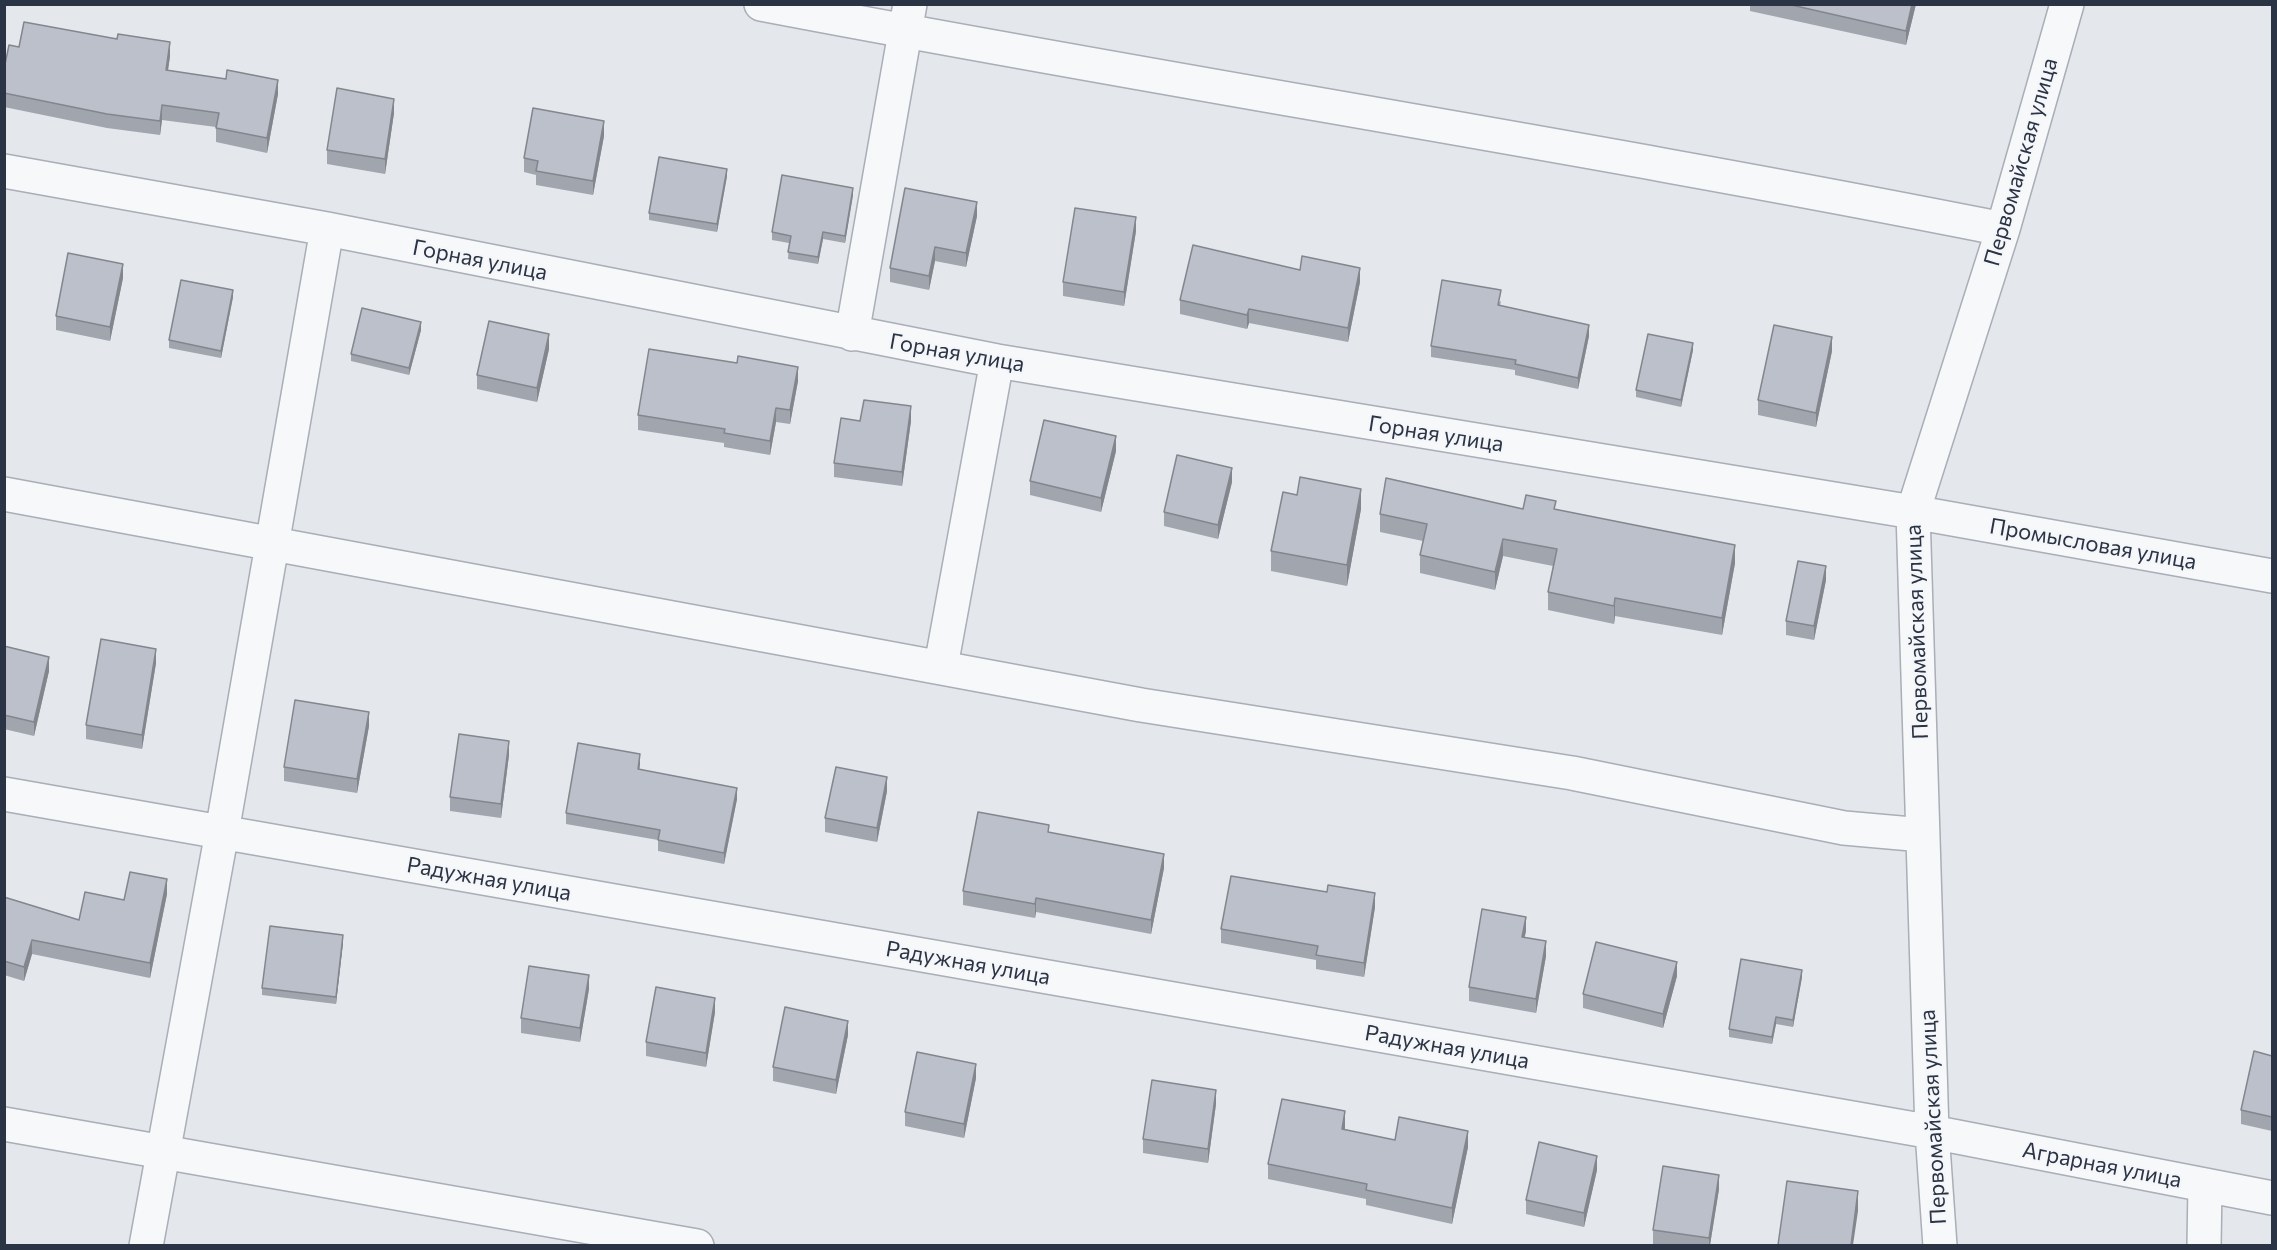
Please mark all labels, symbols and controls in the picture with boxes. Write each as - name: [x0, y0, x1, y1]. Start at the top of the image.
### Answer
- street label: Первомайская улица: [1979, 55, 2063, 269]
- street label: Горная улица: [410, 234, 550, 286]
- street label: Горная улица: [887, 328, 1027, 378]
- street label: Горная улица: [1366, 410, 1506, 458]
- street label: Промысловая улица: [1987, 513, 2199, 575]
- street label: Первомайская улица: [1900, 524, 1934, 740]
- street label: Радужная улица: [405, 852, 573, 906]
- street label: Радужная улица: [884, 936, 1052, 990]
- street label: Первомайская улица: [1914, 1009, 1952, 1225]
- street label: Радужная улица: [1363, 1020, 1531, 1074]
- street label: Аграрная улица: [2020, 1137, 2184, 1193]

